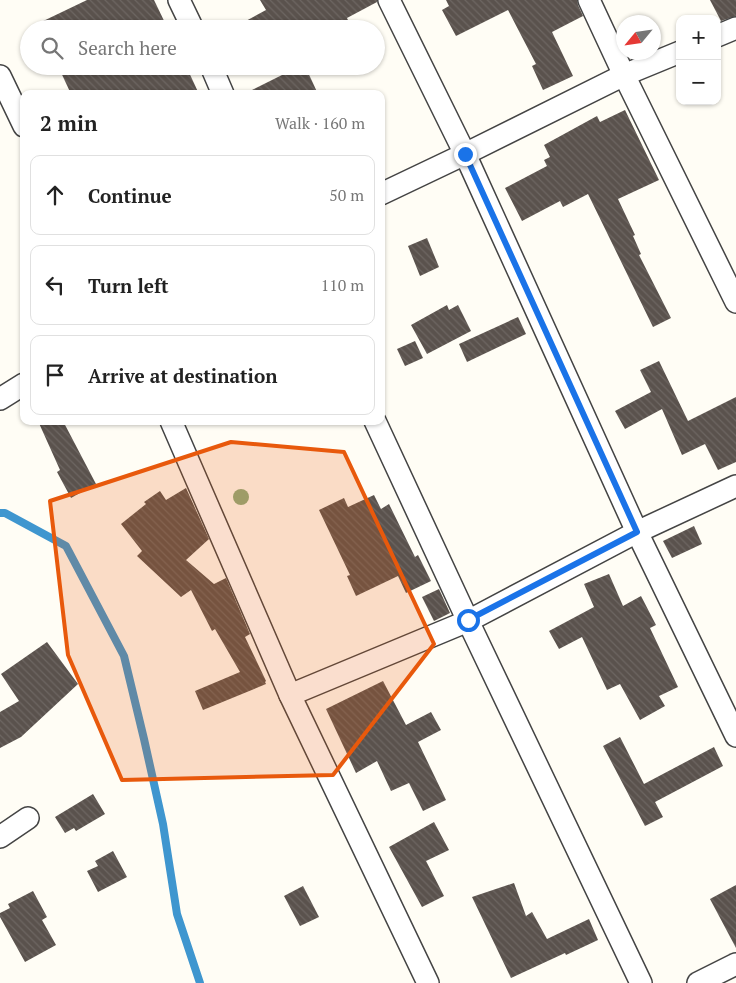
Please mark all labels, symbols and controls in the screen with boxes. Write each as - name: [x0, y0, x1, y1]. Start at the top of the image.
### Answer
- north arrow: [616, 15, 661, 60]
- map controls: [676, 15, 721, 105]
- button: +: [676, 15, 721, 60]
- search box: [20, 20, 385, 75]
- icon: search: [38, 34, 66, 62]
- text: Search here: [78, 35, 177, 60]
- button: −: [676, 60, 721, 105]
- text: 2 min: [40, 109, 97, 137]
- text: Walk · 160 m: [275, 112, 365, 134]
- route end: [454, 143, 477, 166]
- icon: ahead: [41, 181, 69, 209]
- text: Continue: [88, 183, 172, 208]
- text: 50 m: [329, 184, 364, 206]
- icon: left: [41, 271, 69, 299]
- text: Turn left: [88, 273, 169, 298]
- text: 110 m: [321, 274, 364, 296]
- icon: arrive: [41, 361, 69, 389]
- text: Arrive at destination: [88, 363, 277, 388]
- route start: [457, 609, 480, 632]

